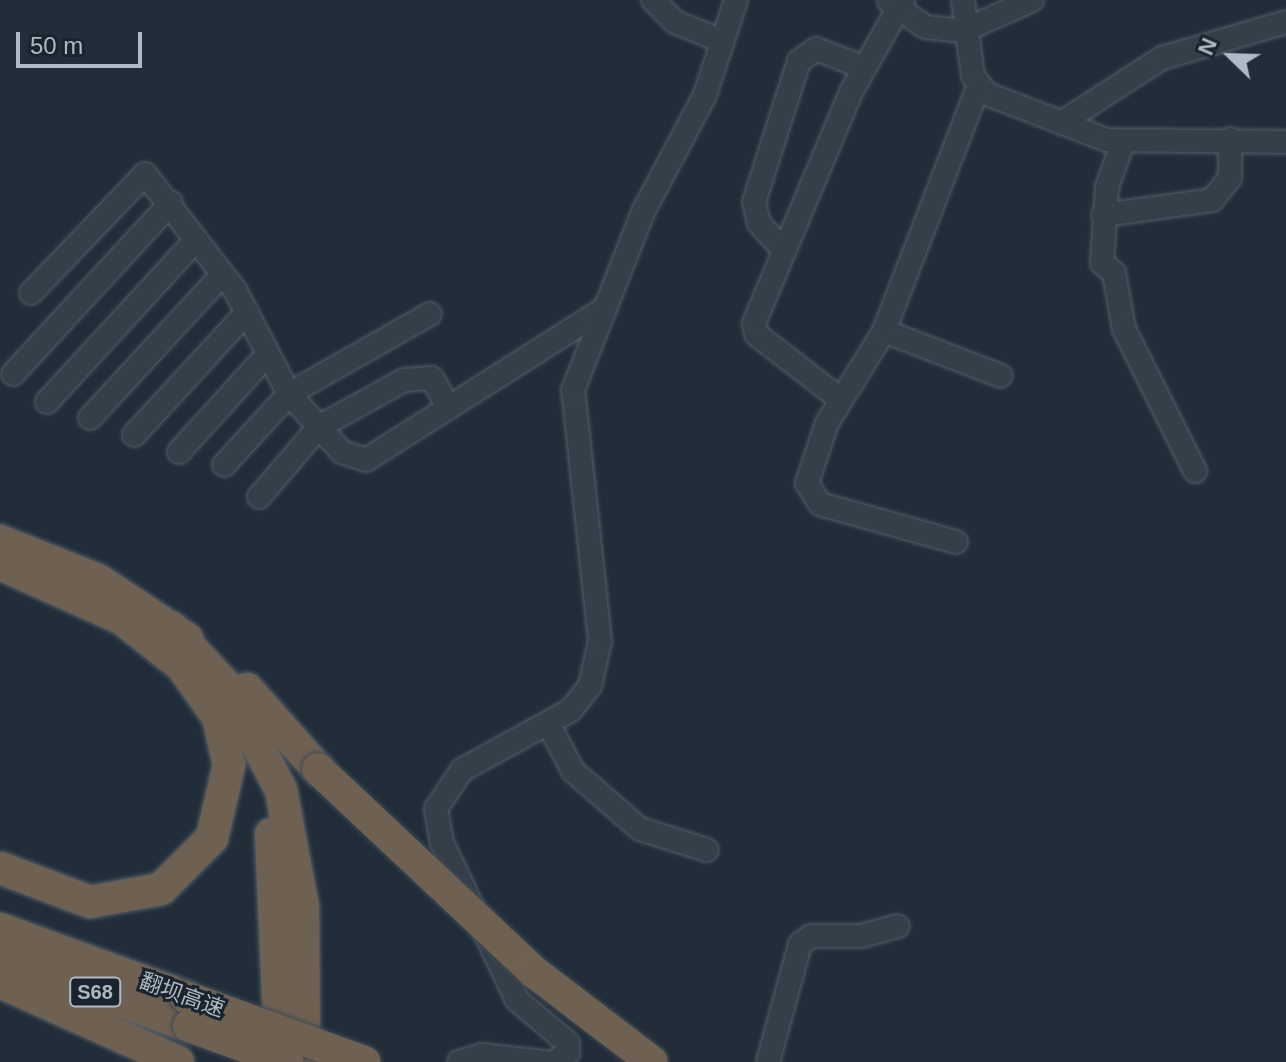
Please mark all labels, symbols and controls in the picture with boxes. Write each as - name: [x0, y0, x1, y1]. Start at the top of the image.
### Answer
- scale bar: [20, 16, 146, 66]
- north arrow: [1190, 16, 1270, 96]
- text: 50 m: [30, 32, 83, 59]
- text: N: [1193, 34, 1222, 59]
- street label: 翻坝高速: [136, 968, 228, 1022]
- road number: S68: [69, 976, 121, 1008]

